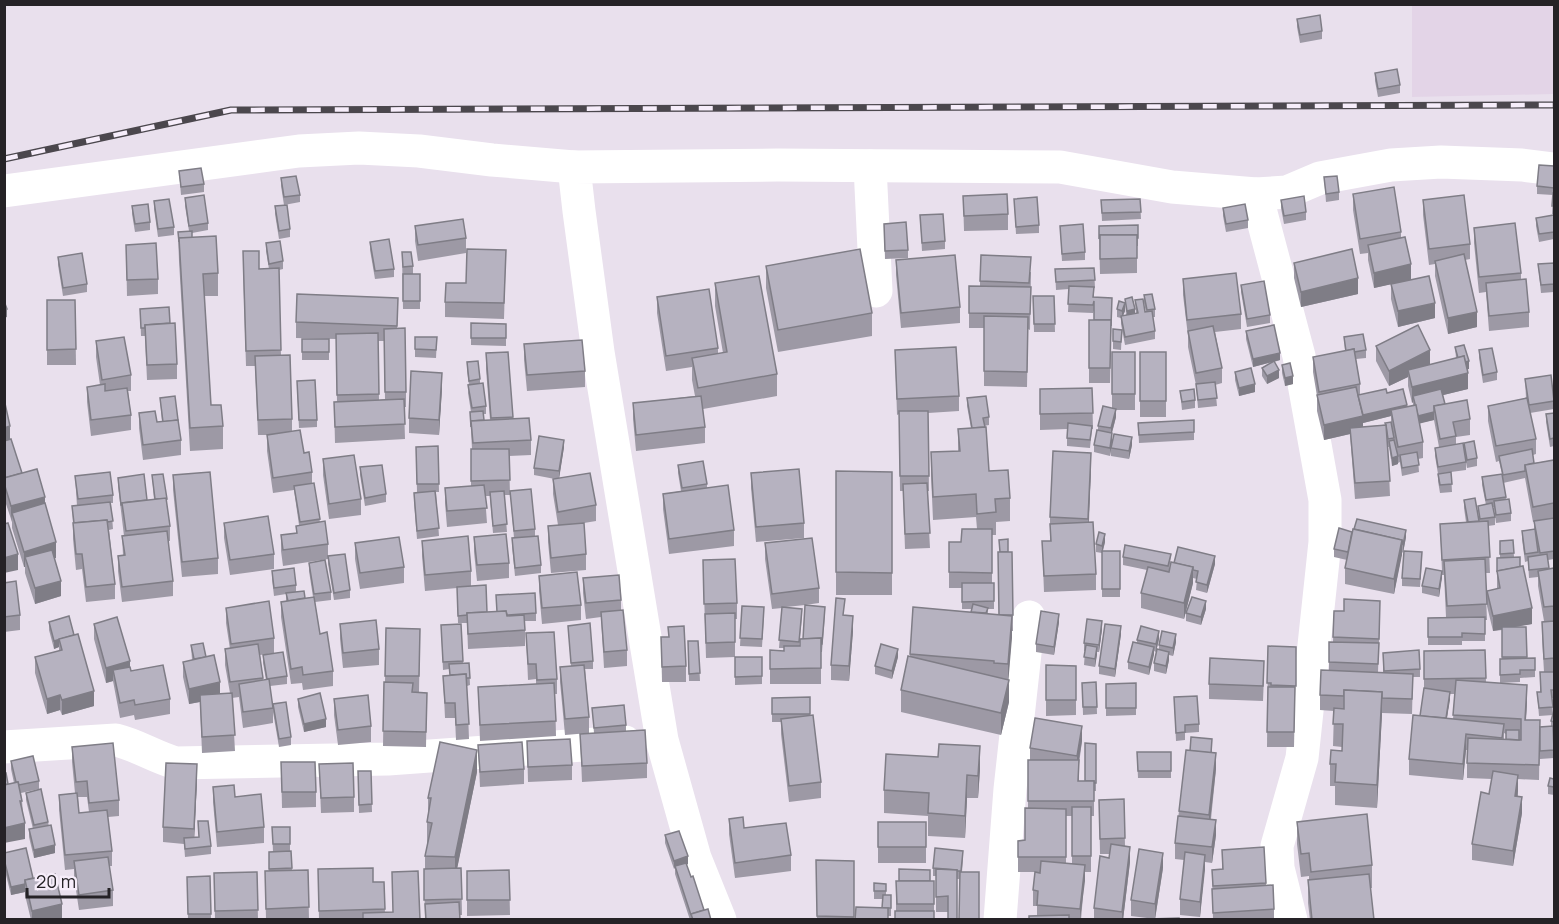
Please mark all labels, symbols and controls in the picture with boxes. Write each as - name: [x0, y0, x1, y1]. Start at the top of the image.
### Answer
- scale bar: [27, 861, 110, 899]
- text: 20 m: [36, 869, 76, 893]

